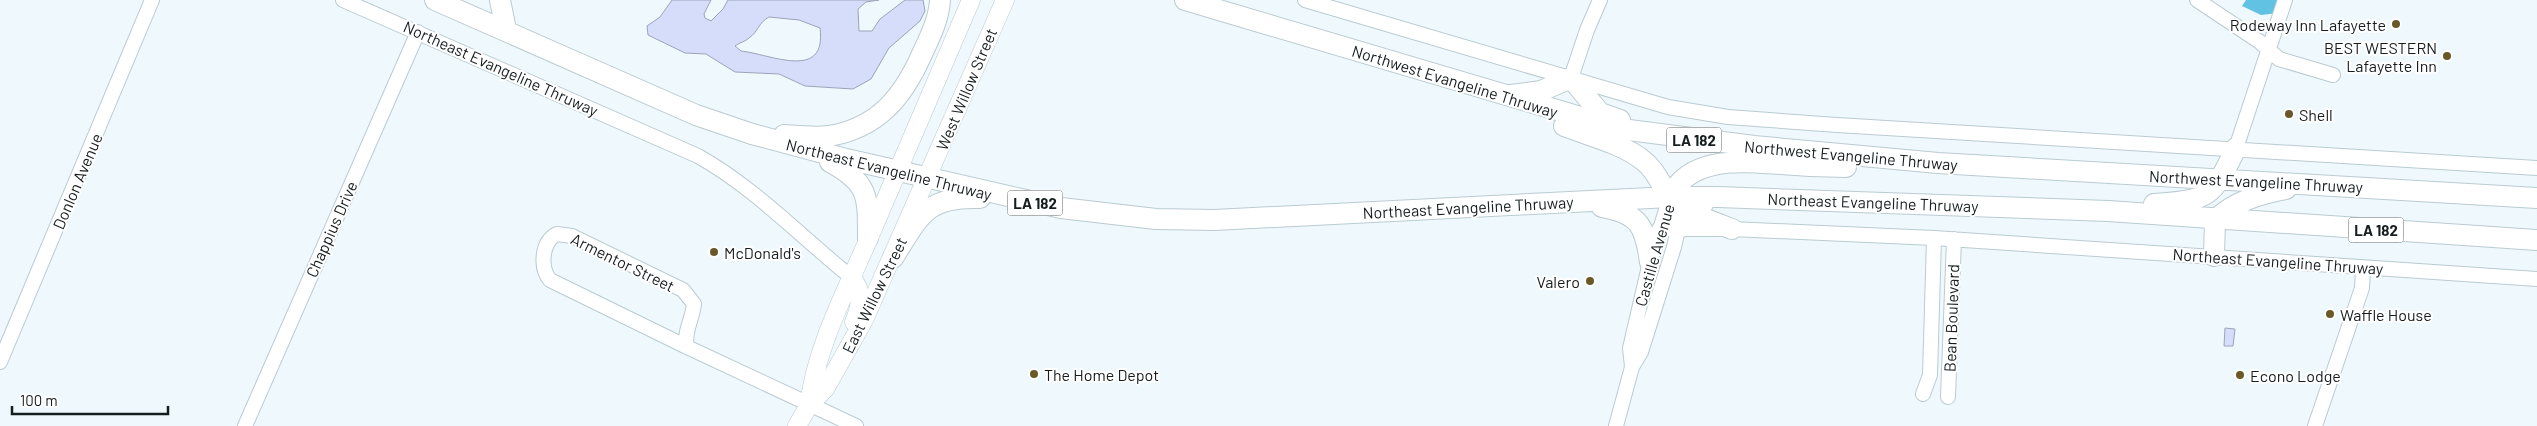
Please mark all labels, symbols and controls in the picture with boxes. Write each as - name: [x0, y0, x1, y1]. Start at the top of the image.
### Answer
- place label: Rodeway Inn Lafayette: [2230, 15, 2386, 34]
- street label: Northeast Evangeline Thruway: [401, 16, 602, 120]
- marker: Rodeway Inn Lafayette: [2390, 18, 2402, 30]
- street label: West Willow Street: [932, 25, 1000, 153]
- place label: BEST WESTERN Lafayette Inn: [2324, 38, 2437, 75]
- street label: Northwest Evangeline Thruway: [1350, 41, 1561, 122]
- marker: BEST WESTERN Lafayette Inn: [2441, 50, 2453, 62]
- place label: Shell: [2299, 105, 2333, 124]
- marker: Shell: [2283, 108, 2295, 120]
- road number: LA 182: [1666, 128, 1722, 152]
- street label: Donlon Avenue: [48, 130, 106, 232]
- street label: Northeast Evangeline Thruway: [784, 134, 994, 204]
- street label: Northwest Evangeline Thruway: [1743, 136, 1959, 174]
- street label: Northwest Evangeline Thruway: [2149, 166, 2364, 196]
- street label: Chappius Drive: [301, 178, 361, 280]
- street label: Northeast Evangeline Thruway: [1767, 189, 1979, 215]
- road number: LA 182: [1008, 190, 1062, 216]
- street label: Northeast Evangeline Thruway: [1362, 192, 1575, 222]
- street label: Castille Avenue: [1630, 202, 1678, 308]
- road number: LA 182: [2348, 218, 2404, 242]
- street label: Armentor Street: [568, 229, 678, 295]
- street label: East Willow Street: [838, 234, 910, 356]
- place label: McDonald's: [724, 243, 801, 262]
- street label: Northeast Evangeline Thruway: [2172, 244, 2385, 278]
- marker: McDonald's: [708, 246, 720, 258]
- street label: Bean Boulevard: [1940, 264, 1962, 372]
- place label: Valero: [1536, 272, 1580, 291]
- marker: Valero: [1584, 275, 1596, 287]
- place label: Waffle House: [2340, 305, 2432, 324]
- marker: Waffle House: [2324, 308, 2336, 320]
- place label: The Home Depot: [1044, 365, 1159, 384]
- place label: Econo Lodge: [2250, 366, 2341, 385]
- marker: The Home Depot: [1028, 368, 1040, 380]
- marker: Econo Lodge: [2234, 369, 2246, 381]
- scale bar: [12, 384, 169, 416]
- text: 100 m: [20, 391, 58, 409]

